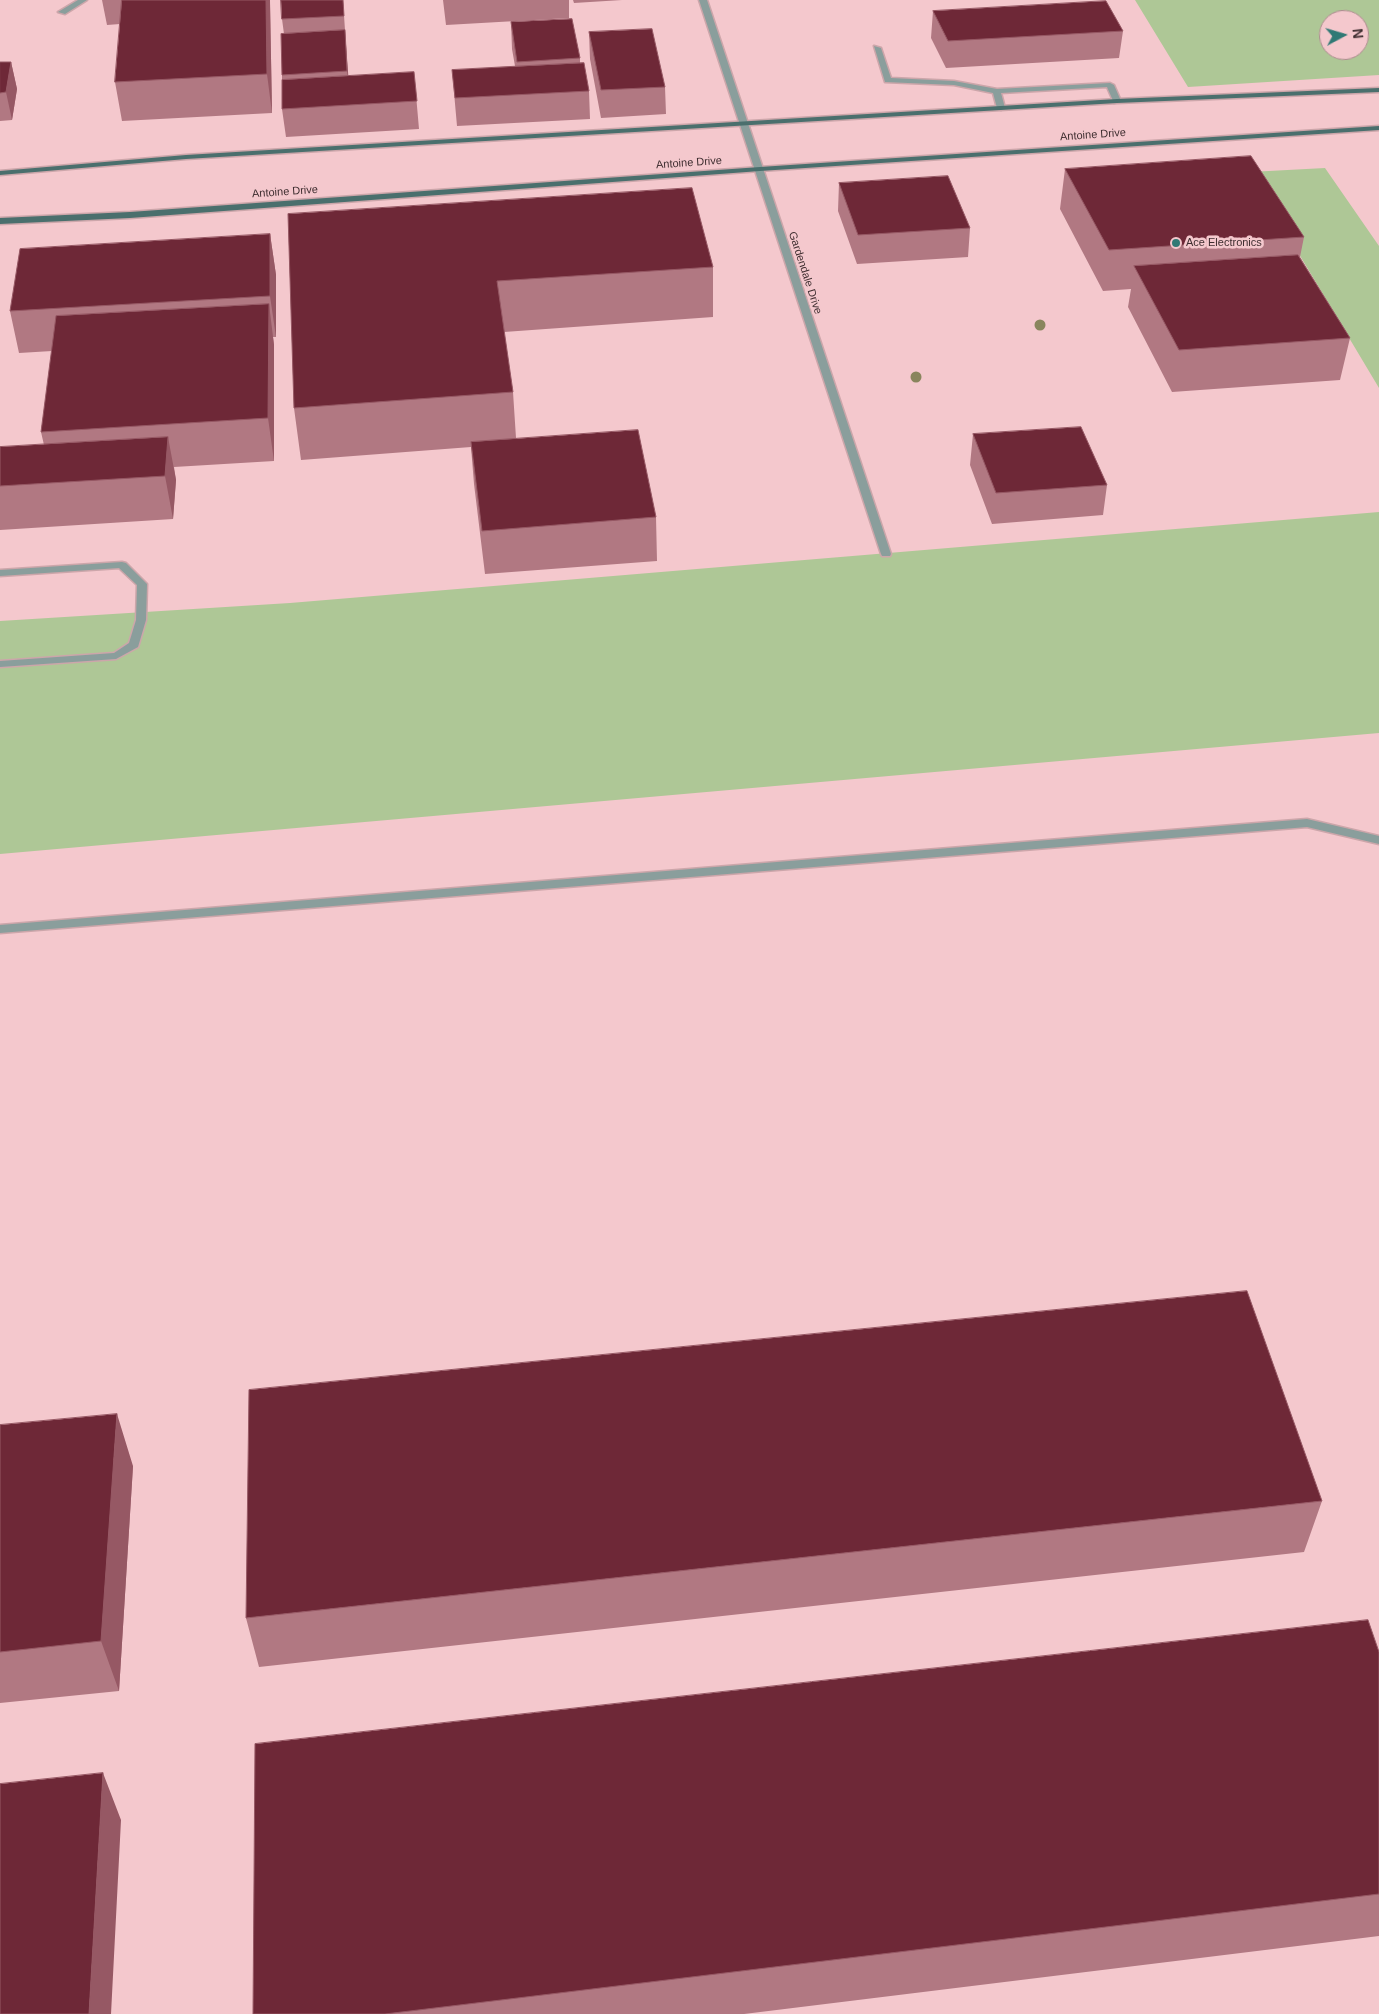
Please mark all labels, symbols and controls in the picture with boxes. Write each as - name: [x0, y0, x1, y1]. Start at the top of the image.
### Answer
- north arrow: [1319, 10, 1369, 60]
- text: N: [1349, 28, 1366, 39]
- street label: Antoine Drive: [1060, 126, 1126, 144]
- street label: Antoine Drive: [656, 154, 722, 172]
- street label: Antoine Drive: [252, 183, 318, 201]
- street label: Gardendale Drive: [785, 230, 825, 316]
- place label: Ace Electronics: [1186, 236, 1262, 250]
- marker: Ace Electronics: [1170, 237, 1182, 249]

